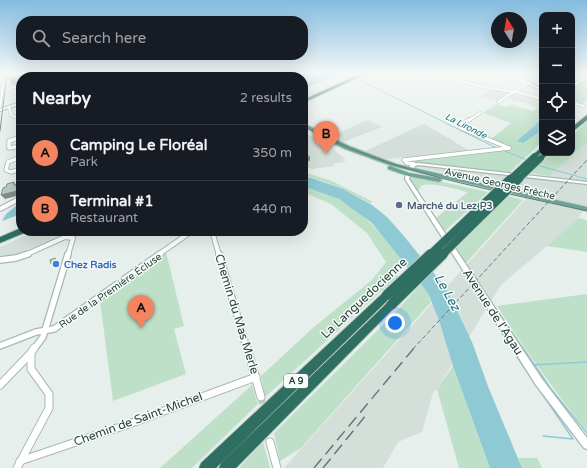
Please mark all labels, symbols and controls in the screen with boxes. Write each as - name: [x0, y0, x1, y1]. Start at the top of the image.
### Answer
- north arrow: [491, 12, 527, 48]
- map controls: [539, 12, 575, 156]
- button: +: [539, 12, 575, 48]
- search box: [16, 16, 308, 60]
- icon: search: [30, 27, 52, 49]
- text: Search here: [62, 29, 146, 47]
- button: −: [539, 48, 575, 84]
- button: locate: [539, 84, 575, 120]
- text: Nearby: [32, 88, 91, 109]
- text: 2 results: [240, 90, 292, 106]
- water label: La Lironde: [443, 111, 489, 142]
- button: layers: [539, 120, 575, 156]
- pin: B: [313, 121, 339, 154]
- text: Camping Le Floréal: [70, 136, 207, 154]
- text: A: [40, 145, 50, 161]
- text: 350 m: [252, 145, 292, 161]
- text: Park: [70, 154, 98, 170]
- street label: Avenue Georges Frêche: [443, 165, 556, 203]
- text: Terminal #1: [70, 192, 154, 210]
- marker: Marché du Lez P3: [394, 200, 404, 210]
- place label: Marché du Lez P3: [407, 200, 493, 212]
- text: B: [40, 201, 50, 217]
- text: 440 m: [252, 201, 292, 217]
- text: Restaurant: [70, 210, 138, 226]
- street label: Rue de la Première Écluse: [57, 251, 165, 331]
- street label: Chemin du Mas Merle: [212, 252, 262, 376]
- street label: La Languedocienne: [318, 255, 410, 341]
- marker: Chez Radis: [51, 259, 61, 269]
- place label: Chez Radis: [64, 259, 117, 271]
- street label: Avenue de l'Agau: [460, 266, 526, 358]
- water label: Le Lez: [431, 271, 464, 315]
- pin: A: [128, 295, 154, 328]
- your location: [385, 313, 405, 333]
- road number: A 9: [284, 374, 308, 388]
- street label: Chemin de Saint-Michel: [72, 389, 204, 449]

